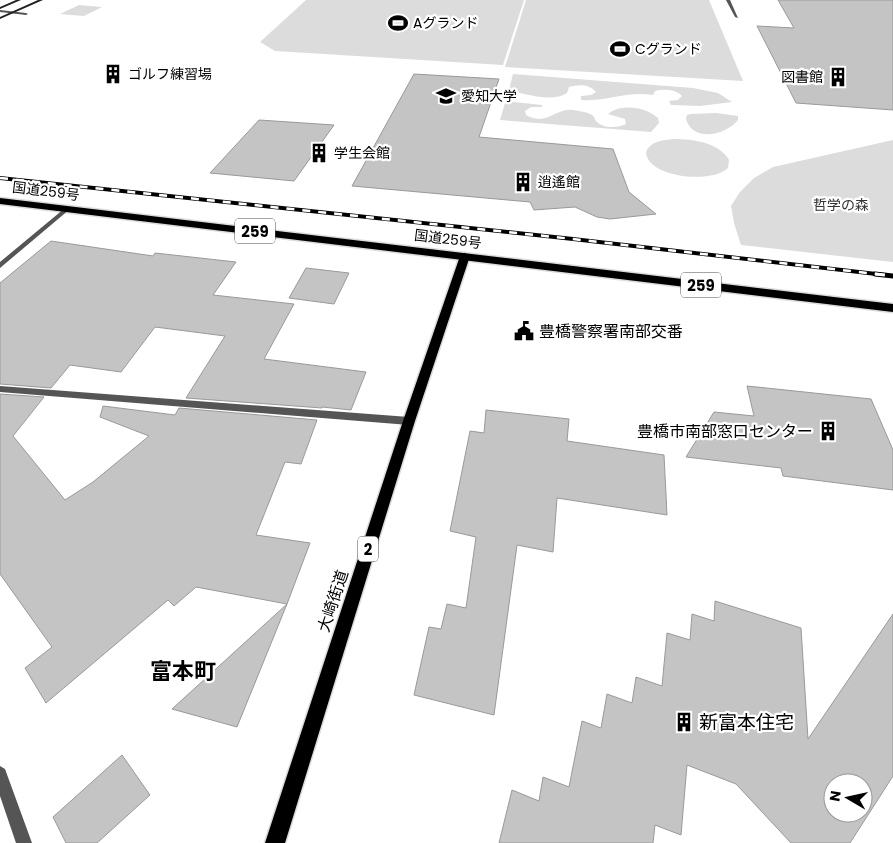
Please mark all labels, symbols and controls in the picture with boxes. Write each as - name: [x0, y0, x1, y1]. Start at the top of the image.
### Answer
- sports icon: Aグランド: [387, 12, 409, 34]
- place label: Aグランド: [413, 13, 478, 33]
- sports icon: Cグランド: [609, 38, 631, 60]
- place label: Cグランド: [635, 39, 702, 59]
- building icon: ゴルフ練習場: [102, 63, 124, 85]
- place label: ゴルフ練習場: [128, 64, 212, 84]
- building icon: 図書館: [827, 66, 849, 88]
- place label: 図書館: [781, 67, 823, 87]
- school or university icon: 愛知大学: [435, 85, 457, 107]
- place label: 愛知大学: [461, 86, 517, 106]
- building icon: 学生会館: [308, 142, 330, 164]
- place label: 学生会館: [334, 143, 390, 163]
- building icon: 逍遙館: [512, 171, 534, 193]
- place label: 逍遙館: [538, 172, 580, 192]
- street label: 国道259号: [11, 177, 81, 205]
- park label: 哲学の森: [813, 195, 869, 215]
- road number: 259: [235, 218, 275, 244]
- street label: 国道259号: [413, 225, 483, 253]
- road number: 259: [681, 272, 721, 298]
- public building icon: 豊橋警察署南部交番: [513, 320, 535, 342]
- place label: 豊橋警察署南部交番: [539, 320, 683, 343]
- place label: 豊橋市南部窓口センター: [637, 420, 813, 443]
- building icon: 豊橋市南部窓口センター: [817, 420, 839, 442]
- road number: 2: [358, 536, 378, 562]
- street label: 大崎街道: [312, 567, 354, 635]
- district label: 富本町: [150, 656, 216, 687]
- place label: 新富本住宅: [699, 709, 794, 736]
- building icon: 新富本住宅: [673, 711, 695, 733]
- north arrow: [823, 773, 873, 823]
- text: N: [824, 789, 846, 803]

